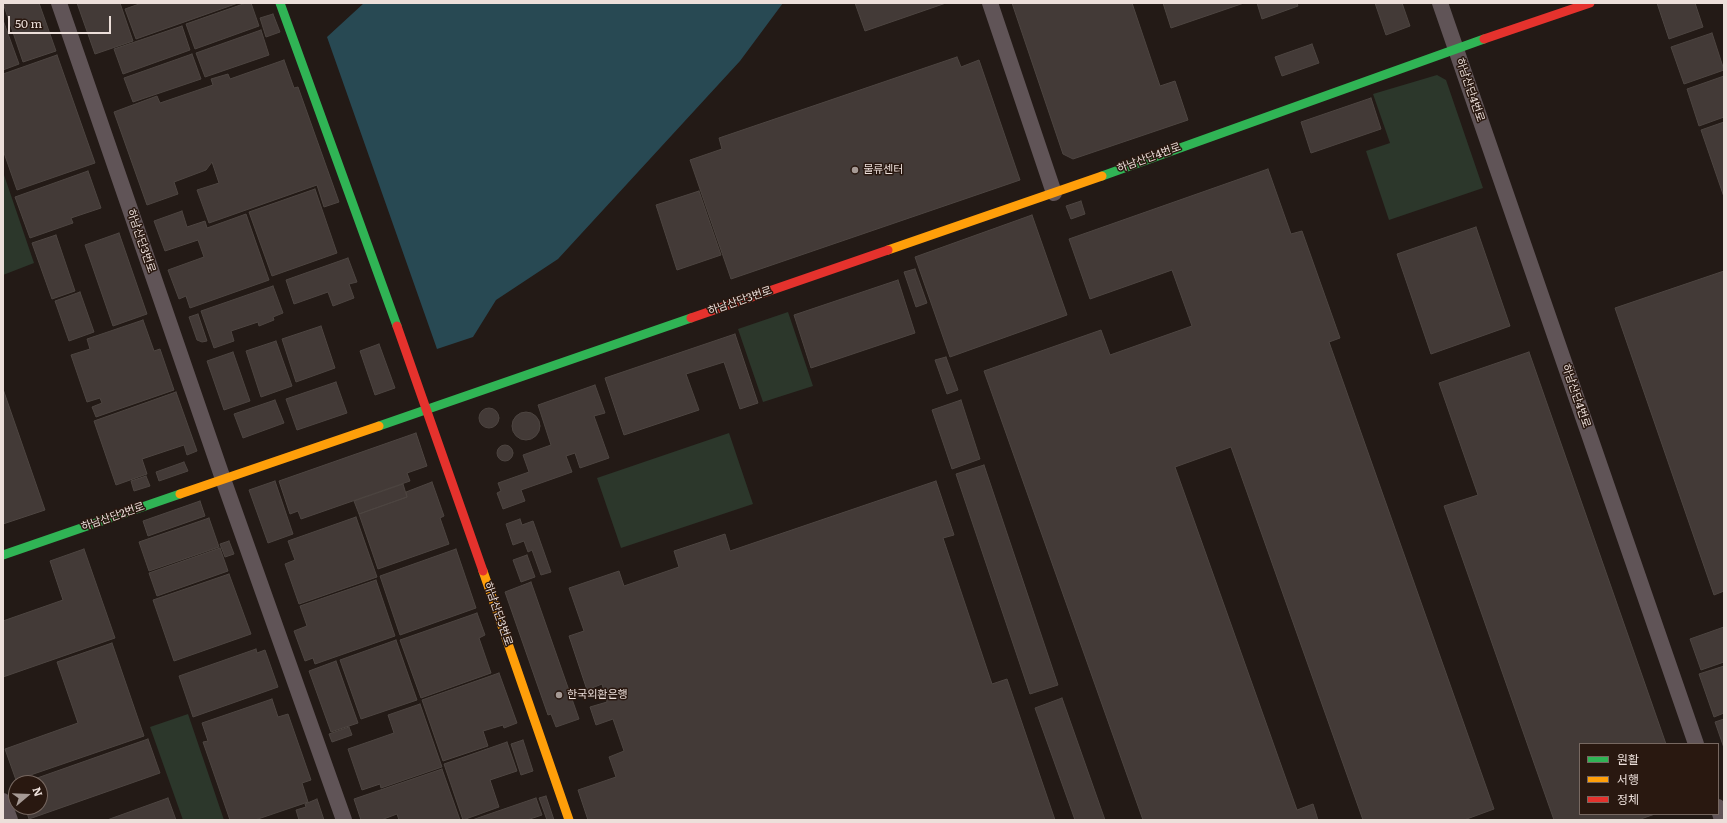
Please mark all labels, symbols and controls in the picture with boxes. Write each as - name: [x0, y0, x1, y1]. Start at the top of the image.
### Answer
- scale bar: [10, 8, 113, 34]
- text: 50 m: [15, 14, 42, 32]
- street label: 하남산단4번로: [1453, 56, 1487, 124]
- street label: 하남산단4번로: [1115, 140, 1183, 176]
- place label: 물류센터: [863, 163, 903, 177]
- marker: 물류센터: [850, 165, 860, 175]
- street label: 하남산단3번로: [124, 207, 158, 275]
- street label: 하남산단3번로: [706, 284, 774, 318]
- street label: 하남산단4번로: [1559, 362, 1593, 430]
- street label: 하남산단2번로: [80, 500, 146, 534]
- street label: 하남산단3번로: [481, 580, 515, 648]
- place label: 한국외환은행: [567, 688, 628, 702]
- marker: 한국외환은행: [554, 690, 564, 700]
- legend: [1579, 743, 1719, 815]
- text: 원활: [1617, 750, 1639, 768]
- text: 서행: [1617, 770, 1639, 788]
- north arrow: [8, 775, 48, 815]
- text: N: [29, 784, 47, 798]
- text: 정체: [1617, 790, 1639, 808]

